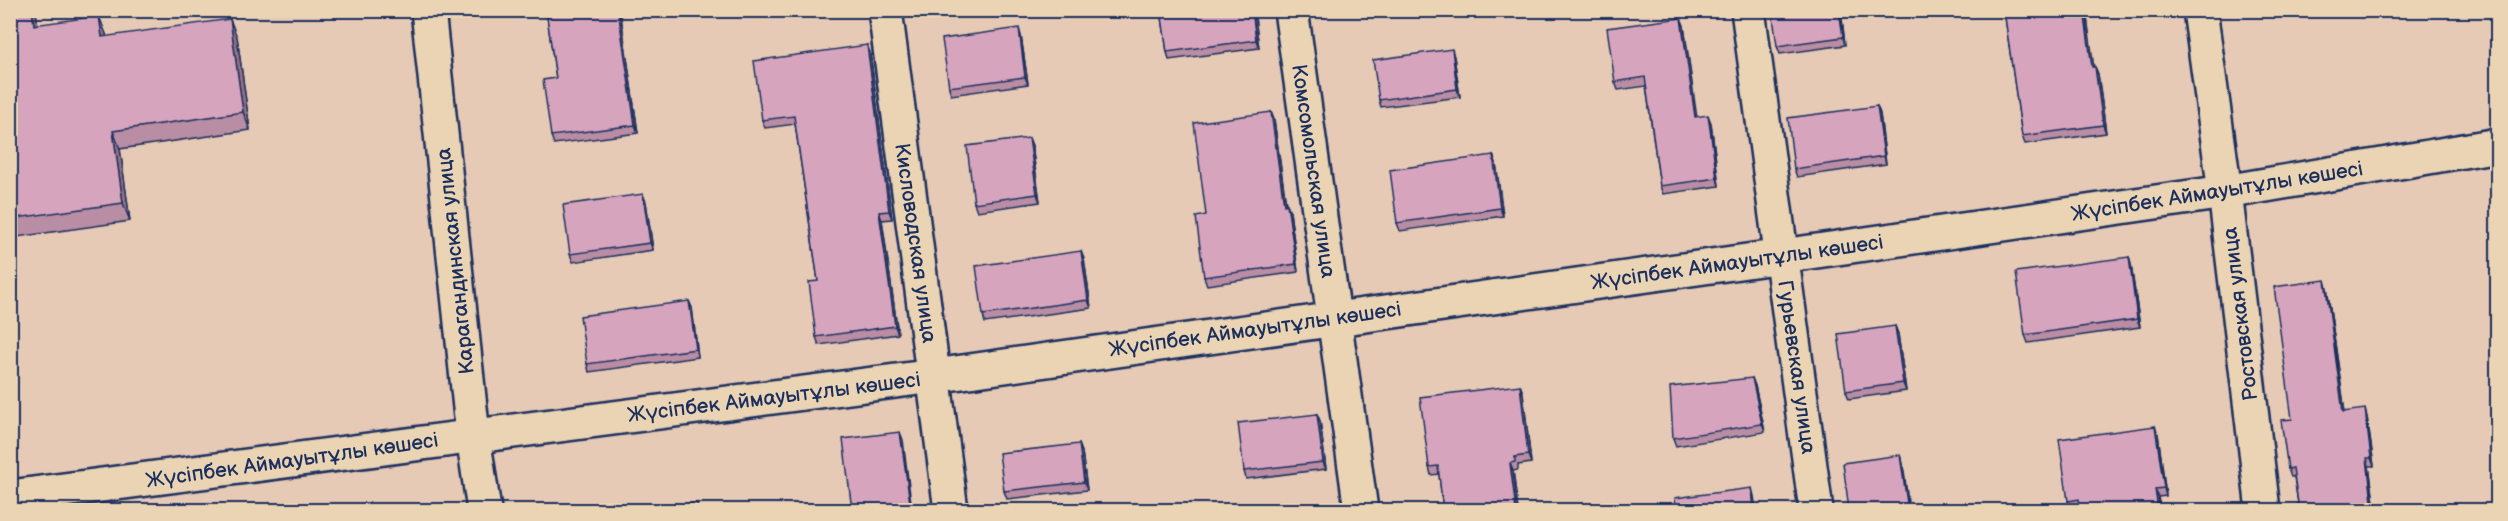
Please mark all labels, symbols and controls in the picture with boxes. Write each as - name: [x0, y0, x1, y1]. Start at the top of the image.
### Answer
- street label: Комсомольская улица: [1286, 63, 1341, 280]
- street label: Кисловодская улица: [889, 142, 942, 345]
- street label: Карагандинская улица: [431, 146, 480, 375]
- street label: Жүсіпбек Аймауытұлы көшесі: [2069, 156, 2365, 227]
- street label: Ростовская улица: [2217, 225, 2264, 402]
- street label: Жүсіпбек Аймауытұлы көшесі: [1589, 230, 1885, 295]
- street label: Гурьевская улица: [1772, 279, 1821, 456]
- street label: Жүсіпбек Аймауытұлы көшесі: [1107, 297, 1403, 362]
- street label: Жүсіпбек Аймауытұлы көшесі: [626, 367, 922, 428]
- street label: Жүсіпбек Аймауытұлы көшесі: [144, 428, 440, 493]

